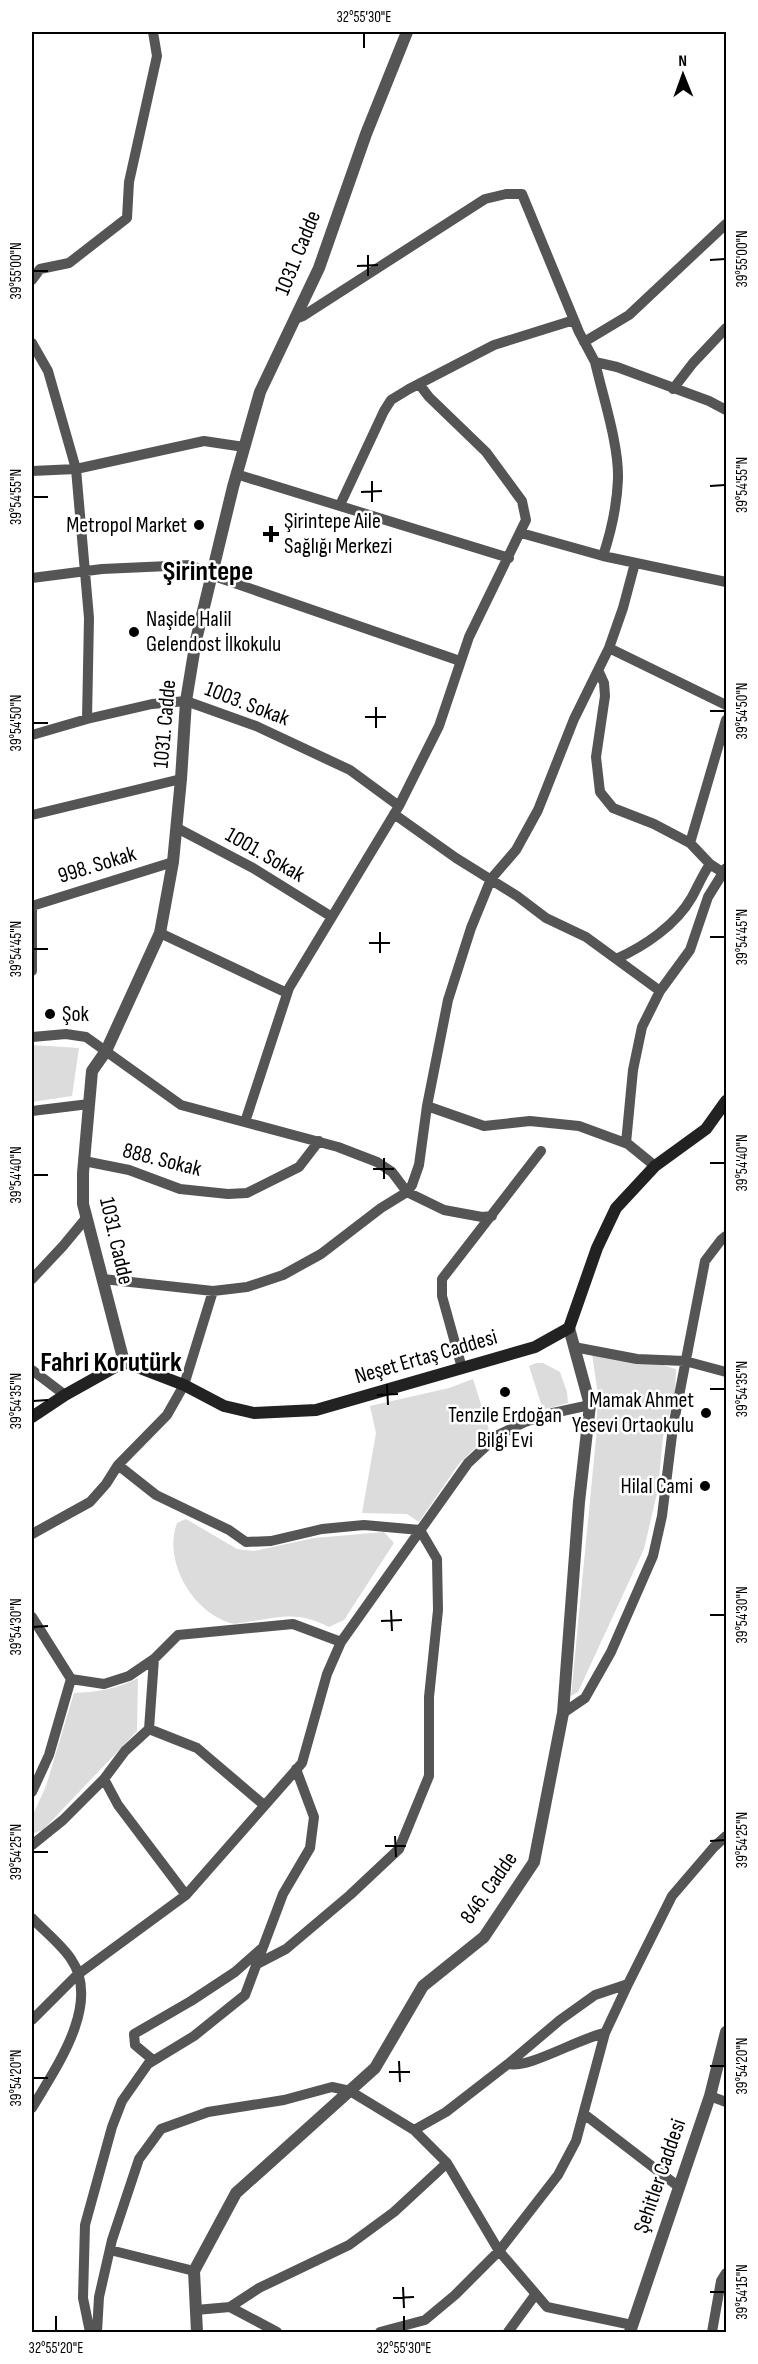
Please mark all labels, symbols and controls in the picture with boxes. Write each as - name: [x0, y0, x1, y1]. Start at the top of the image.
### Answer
- text: 32°55'30"E: [337, 8, 391, 27]
- north arrow: [653, 45, 713, 105]
- text: N: [678, 52, 687, 71]
- street label: 1031. Cadde: [269, 207, 327, 299]
- text: 39°55'00"N: [733, 230, 752, 288]
- text: 39°55'00"N: [7, 242, 26, 300]
- text: 39°54'55"N: [733, 457, 752, 513]
- text: 39°54'55"N: [7, 469, 26, 525]
- place label: Şirintepe Aile Sağlığı Merkezi: [284, 508, 392, 560]
- place label: Metropol Market: [66, 512, 187, 539]
- marker: Metropol Market: [192, 518, 206, 532]
- marker: Şirintepe Aile Sağlığı Merkezi: [262, 525, 280, 543]
- district label: Şirintepe: [163, 555, 253, 588]
- place label: Naşide Halil Gelendost İlkokulu: [146, 606, 281, 658]
- marker: Naşide Halil Gelendost İlkokulu: [127, 625, 141, 639]
- street label: 1003. Sokak: [201, 676, 293, 733]
- street label: 1031. Cadde: [148, 679, 182, 769]
- text: 39°54'50"N: [733, 683, 752, 739]
- text: 39°54'50"N: [7, 695, 26, 751]
- street label: 1001. Sokak: [221, 822, 310, 889]
- street label: 998. Sokak: [55, 840, 140, 890]
- text: 39°54'45"N: [733, 909, 752, 965]
- text: 39°54'45"N: [7, 921, 26, 977]
- place label: Şok: [62, 1001, 90, 1028]
- marker: Şok: [43, 1007, 57, 1021]
- text: 39°54'40"N: [733, 1134, 752, 1192]
- street label: 888. Sokak: [120, 1137, 205, 1183]
- text: 39°54'40"N: [7, 1146, 26, 1204]
- street label: 1031. Cadde: [93, 1195, 139, 1287]
- street label: Neşet Ertaş Caddesi: [352, 1324, 500, 1390]
- district label: Fahri Korutürk: [40, 1346, 182, 1379]
- text: 39°54'35"N: [733, 1361, 752, 1417]
- text: 39°54'35"N: [7, 1373, 26, 1429]
- marker: Tenzile Erdoğan Bilgi Evi: [498, 1385, 512, 1399]
- place label: Mamak Ahmet Yesevi Ortaokulu: [572, 1387, 694, 1439]
- place label: Tenzile Erdoğan Bilgi Evi: [448, 1402, 562, 1454]
- marker: Mamak Ahmet Yesevi Ortaokulu: [699, 1406, 713, 1420]
- place label: Hilal Cami: [621, 1473, 693, 1500]
- marker: Hilal Cami: [698, 1479, 712, 1493]
- text: 39°54'30"N: [733, 1586, 752, 1644]
- text: 39°54'30"N: [7, 1598, 26, 1656]
- text: 39°54'25"N: [733, 1812, 752, 1868]
- text: 39°54'25"N: [7, 1824, 26, 1880]
- street label: 846. Cadde: [454, 1847, 524, 1929]
- text: 39°54'20"N: [733, 2038, 752, 2095]
- text: 39°54'20"N: [7, 2050, 26, 2107]
- street label: Şehitler Caddesi: [628, 2115, 692, 2237]
- text: 39°54'15"N: [733, 2264, 752, 2320]
- text: 32°55'20"E: [29, 2339, 83, 2358]
- text: 32°55'30"E: [377, 2339, 431, 2358]

